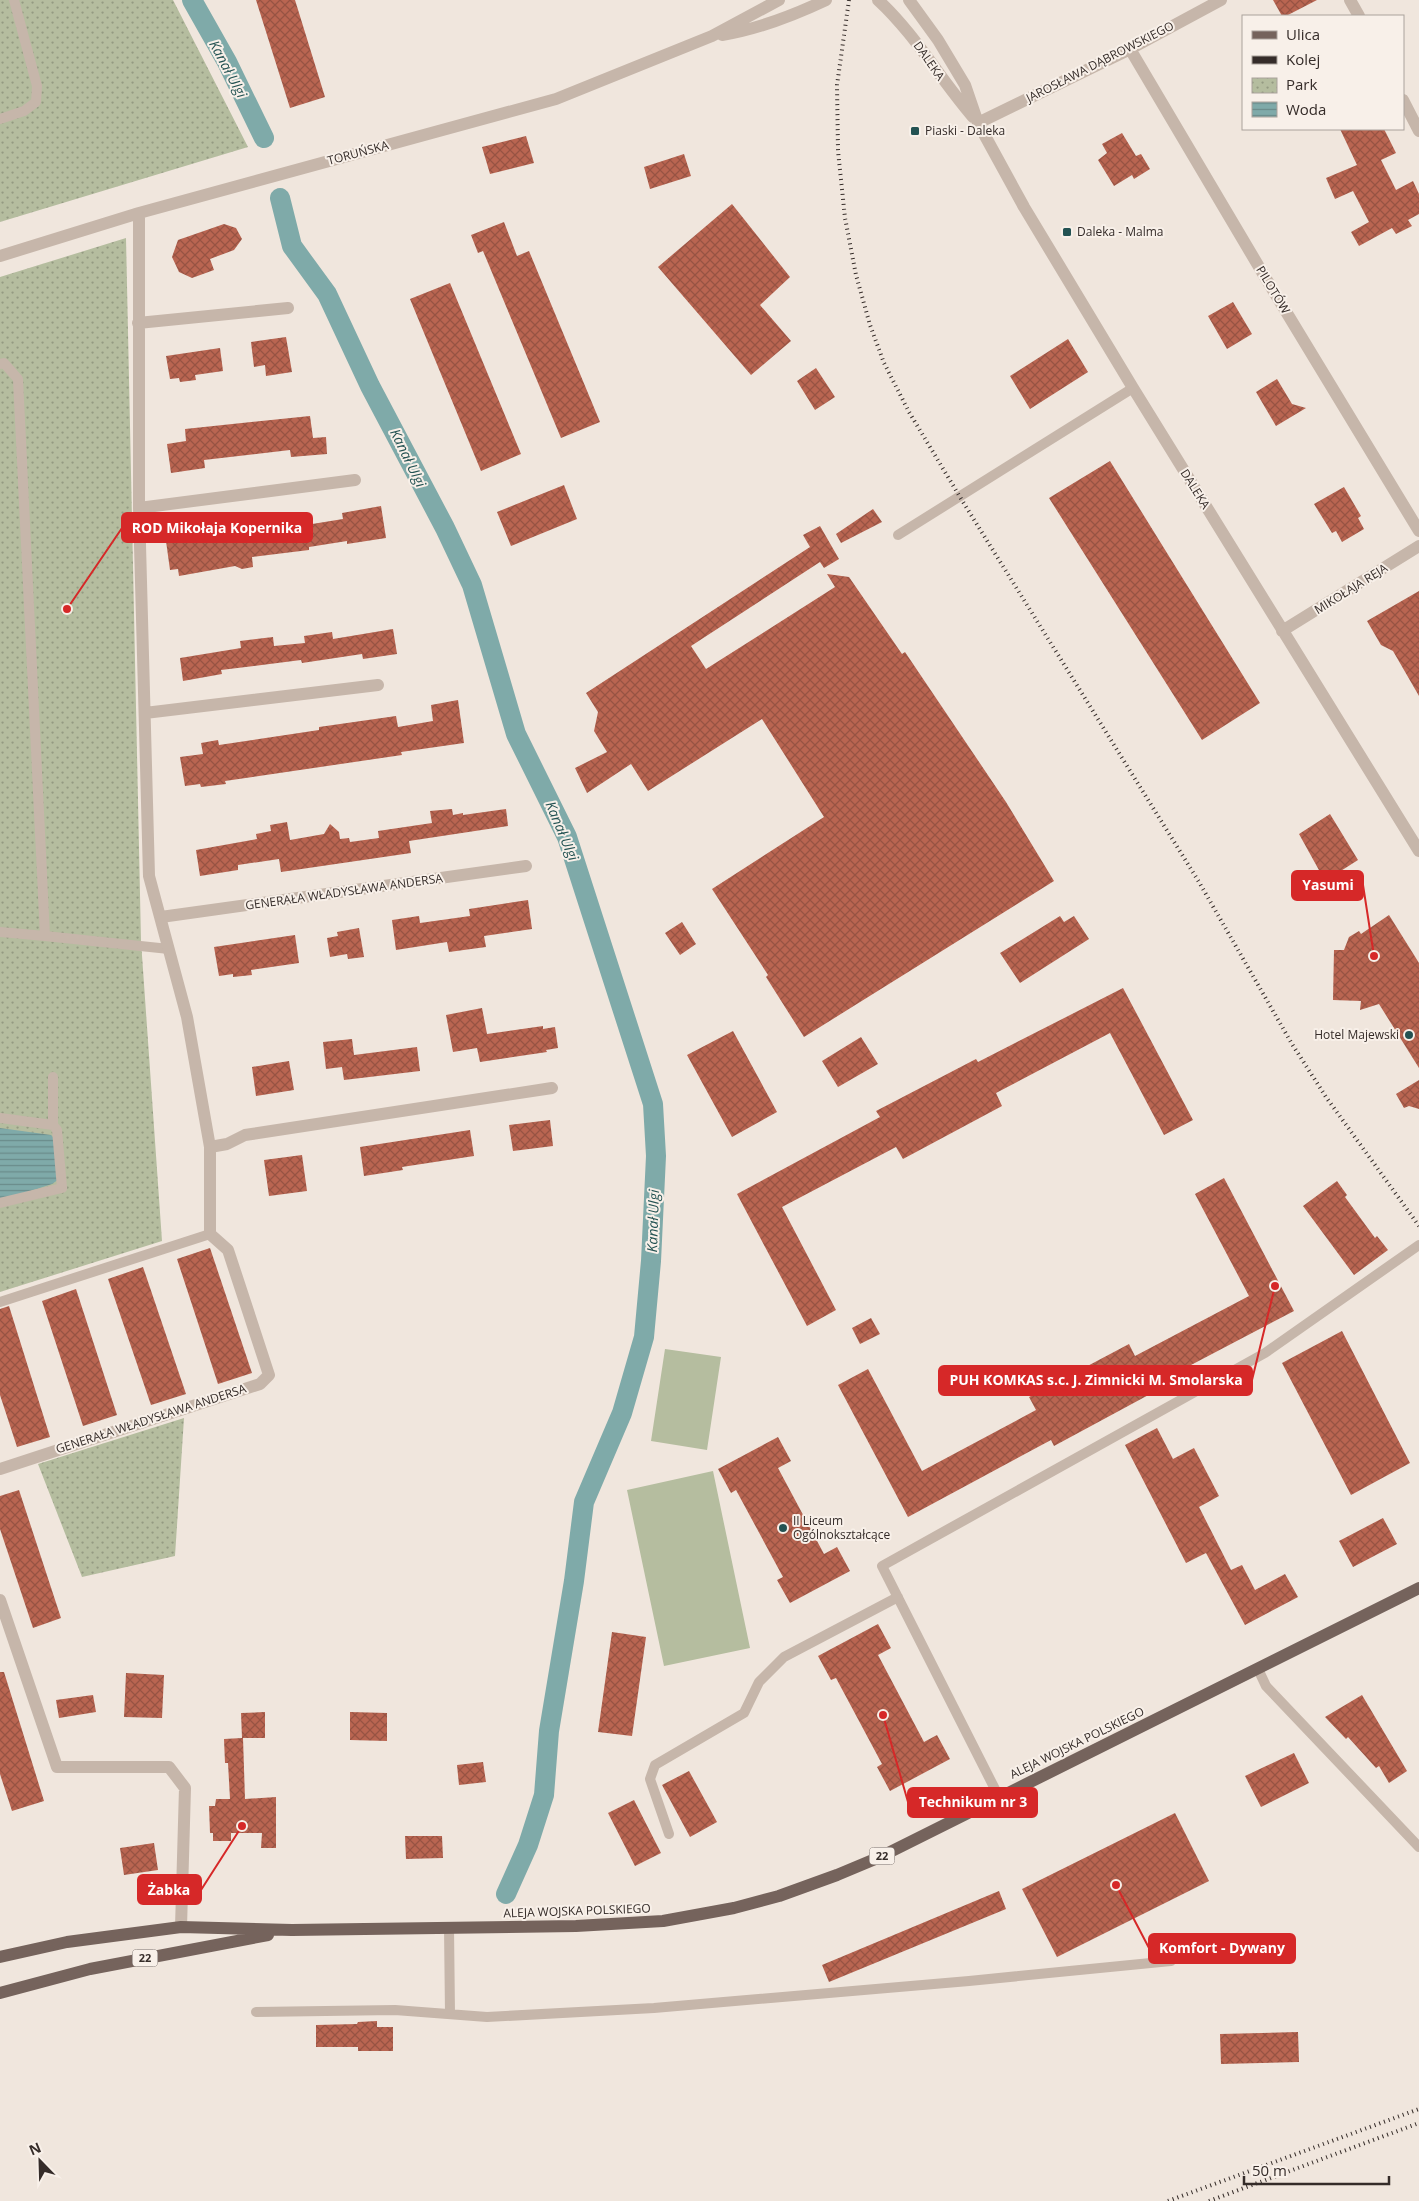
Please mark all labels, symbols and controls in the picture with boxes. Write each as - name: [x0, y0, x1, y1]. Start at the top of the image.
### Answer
- legend: [1242, 15, 1404, 130]
- street label: JAROSŁAWA DĄBROWSKIEGO: [1022, 17, 1177, 107]
- text: Ulica: [1286, 24, 1320, 44]
- water label: Kanał Ulgi: [205, 37, 252, 101]
- street label: DALEKA: [910, 38, 949, 84]
- text: Kolej: [1286, 49, 1320, 69]
- text: Park: [1286, 74, 1317, 94]
- text: Woda: [1286, 99, 1326, 119]
- place label: Piaski - Daleka: [925, 122, 1005, 139]
- marker: Piaski - Daleka: [909, 125, 921, 137]
- street label: TORUŃSKA: [325, 136, 391, 169]
- place label: Daleka - Malma: [1077, 223, 1163, 240]
- marker: Daleka - Malma: [1061, 226, 1073, 238]
- street label: PILOTÓW: [1252, 263, 1294, 317]
- water label: Kanał Ulgi: [386, 425, 431, 491]
- street label: DALEKA: [1177, 466, 1215, 512]
- callout: ROD Mikołaja Kopernika: [122, 513, 312, 542]
- text: ROD Mikołaja Kopernika: [132, 518, 302, 537]
- street label: MIKOŁAJA REJA: [1311, 559, 1391, 618]
- water label: Kanał Ulgi: [541, 798, 584, 864]
- street label: GENERAŁA WŁADYSŁAWA ANDERSA: [244, 869, 444, 914]
- callout: Yasumi: [1292, 871, 1363, 900]
- text: Yasumi: [1302, 875, 1354, 894]
- place label: Hotel Majewski: [1314, 1026, 1399, 1043]
- marker: Hotel Majewski: [1403, 1029, 1415, 1041]
- water label: Kanał Ulgi: [642, 1189, 663, 1253]
- callout: PUH KOMKAS s.c. J. Zimnicki M. Smolarska: [939, 1366, 1252, 1395]
- text: PUH KOMKAS s.c. J. Zimnicki M. Smolarska: [949, 1370, 1243, 1389]
- street label: GENERAŁA WŁADYSŁAWA ANDERSA: [53, 1380, 249, 1457]
- place label: II Liceum Ogólnokształcące: [793, 1512, 890, 1543]
- marker: II Liceum Ogólnokształcące: [777, 1522, 789, 1534]
- street label: ALEJA WOJSKA POLSKIEGO: [1007, 1703, 1147, 1783]
- callout: Technikum nr 3: [908, 1788, 1037, 1817]
- text: Technikum nr 3: [919, 1792, 1027, 1811]
- road number: 22: [870, 1848, 894, 1864]
- callout: Żabka: [138, 1875, 201, 1904]
- text: Żabka: [148, 1880, 190, 1899]
- street label: ALEJA WOJSKA POLSKIEGO: [503, 1899, 651, 1922]
- callout: Komfort - Dywany: [1149, 1934, 1295, 1963]
- text: Komfort - Dywany: [1159, 1938, 1285, 1957]
- road number: 22: [132, 1950, 158, 1966]
- north arrow: [15, 2136, 65, 2186]
- text: N: [26, 2138, 44, 2160]
- scale bar: [1244, 2154, 1389, 2186]
- text: 50 m: [1252, 2160, 1287, 2180]

